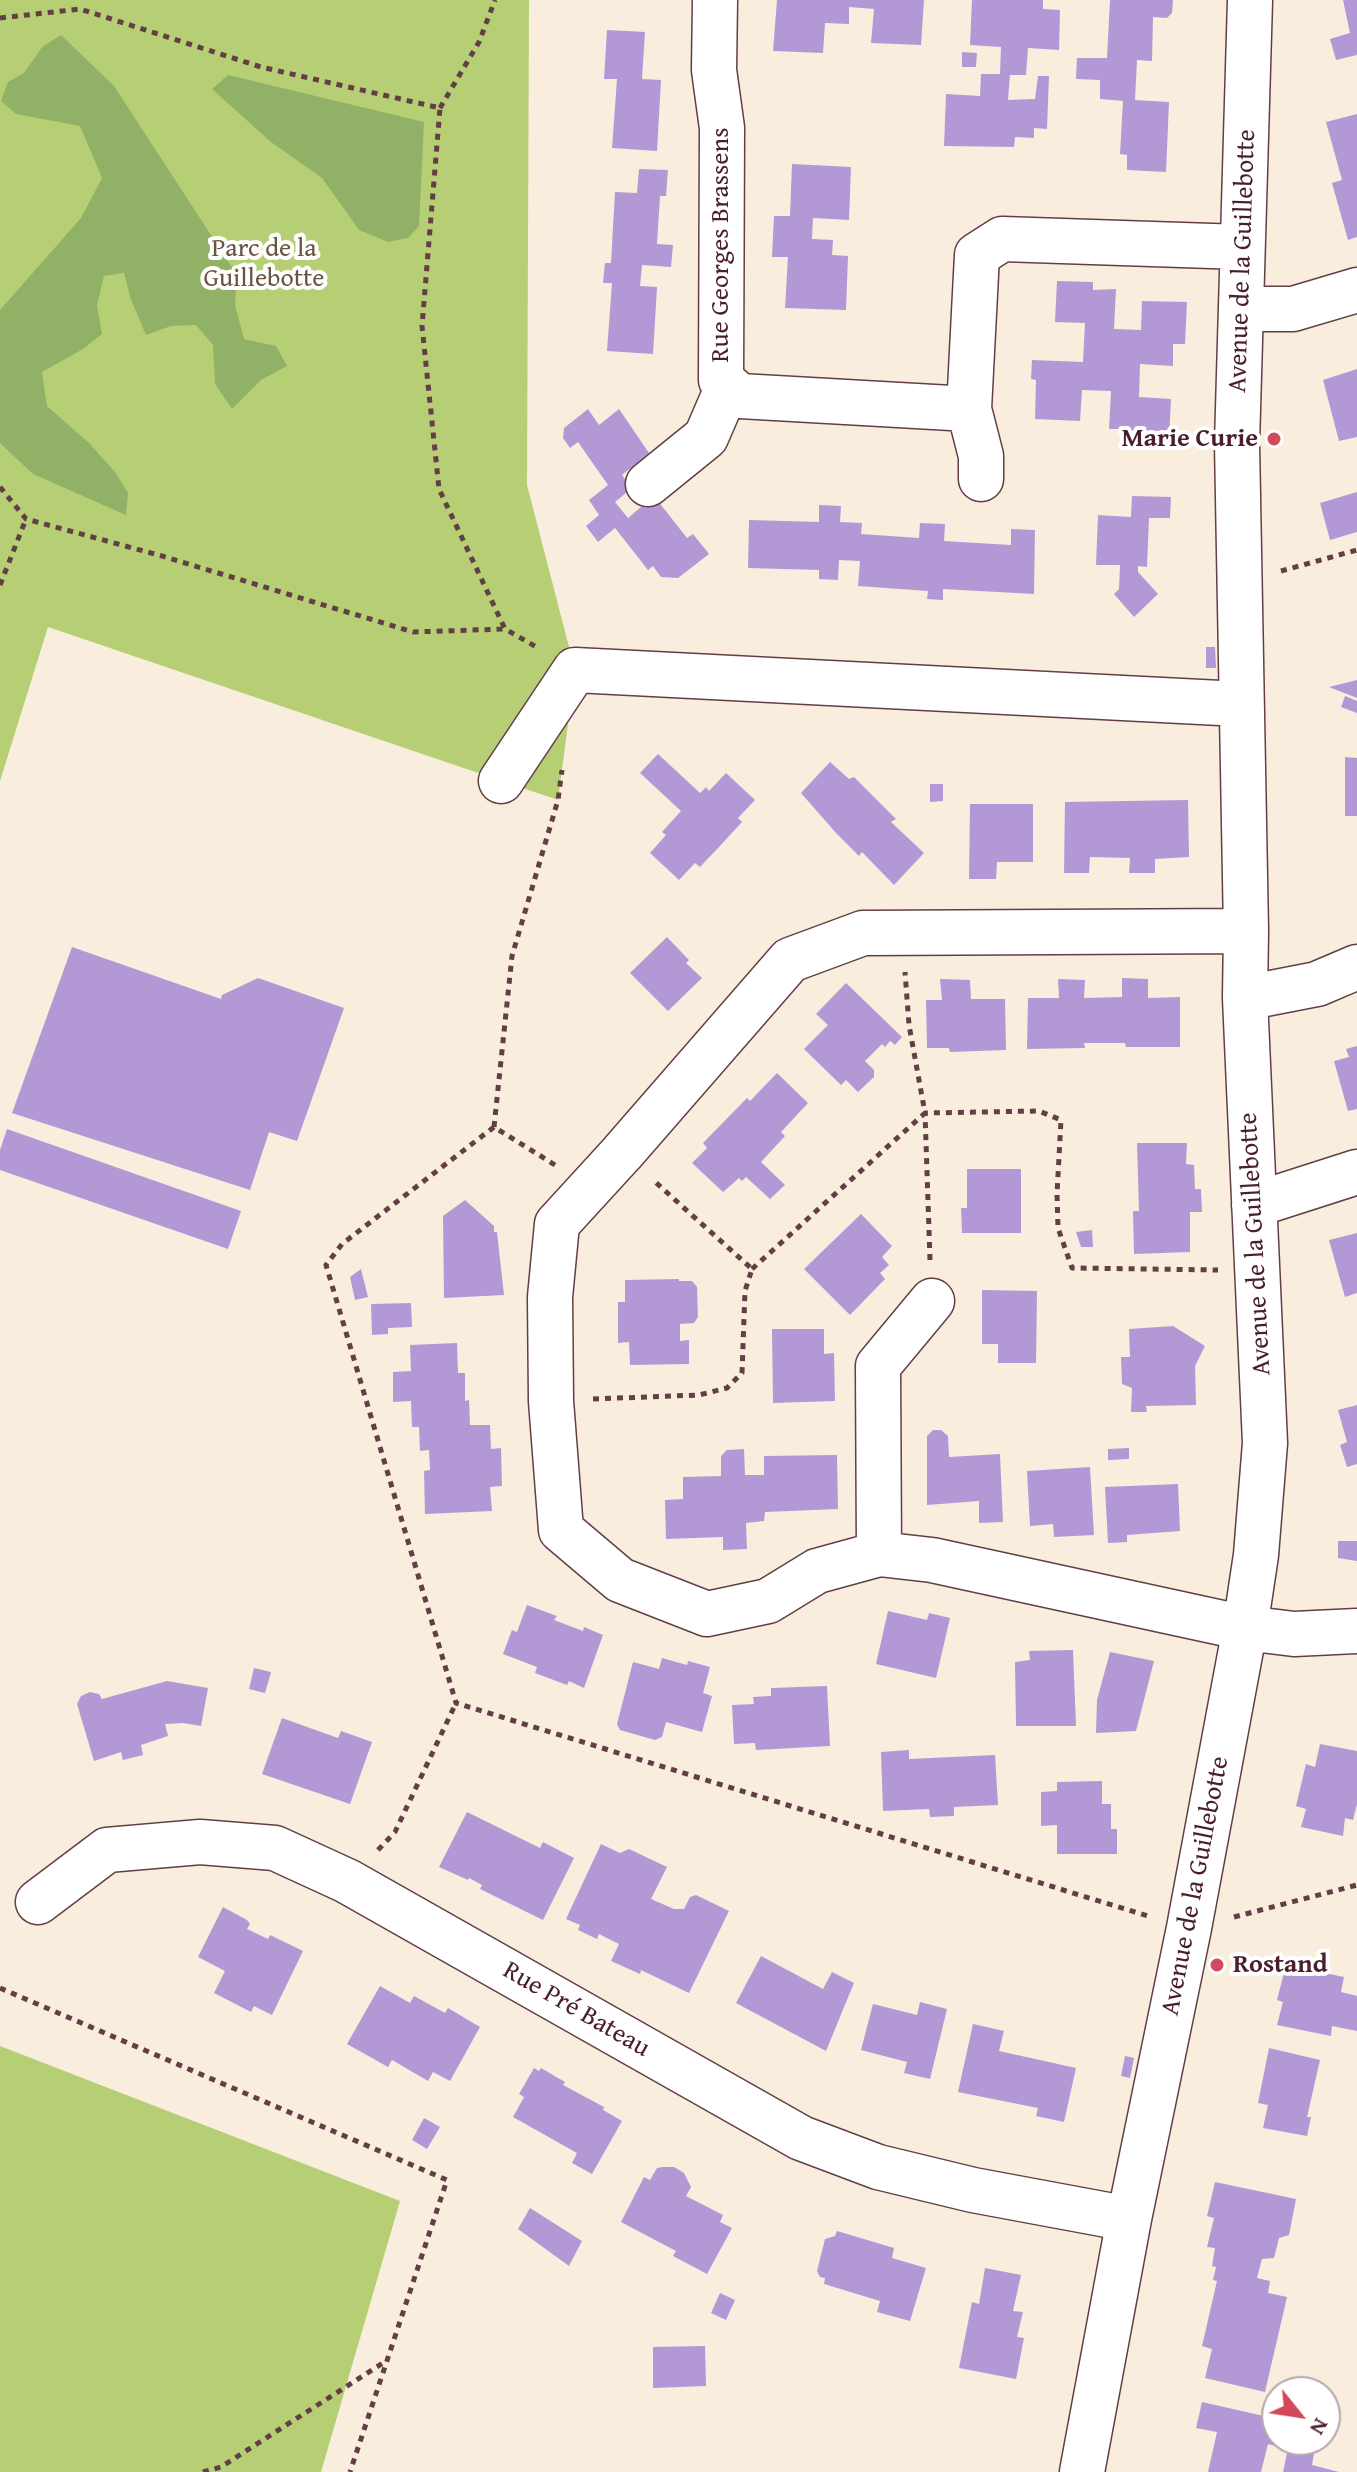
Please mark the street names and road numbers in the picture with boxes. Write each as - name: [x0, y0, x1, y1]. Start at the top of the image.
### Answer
- street label: Rue Georges Brassens: [705, 128, 737, 362]
- street label: Avenue de la Guillebotte: [1223, 129, 1263, 393]
- street label: Avenue de la Guillebotte: [1234, 1112, 1278, 1376]
- street label: Avenue de la Guillebotte: [1156, 1754, 1236, 2018]
- street label: Rue Pré Bateau: [497, 1955, 655, 2065]

